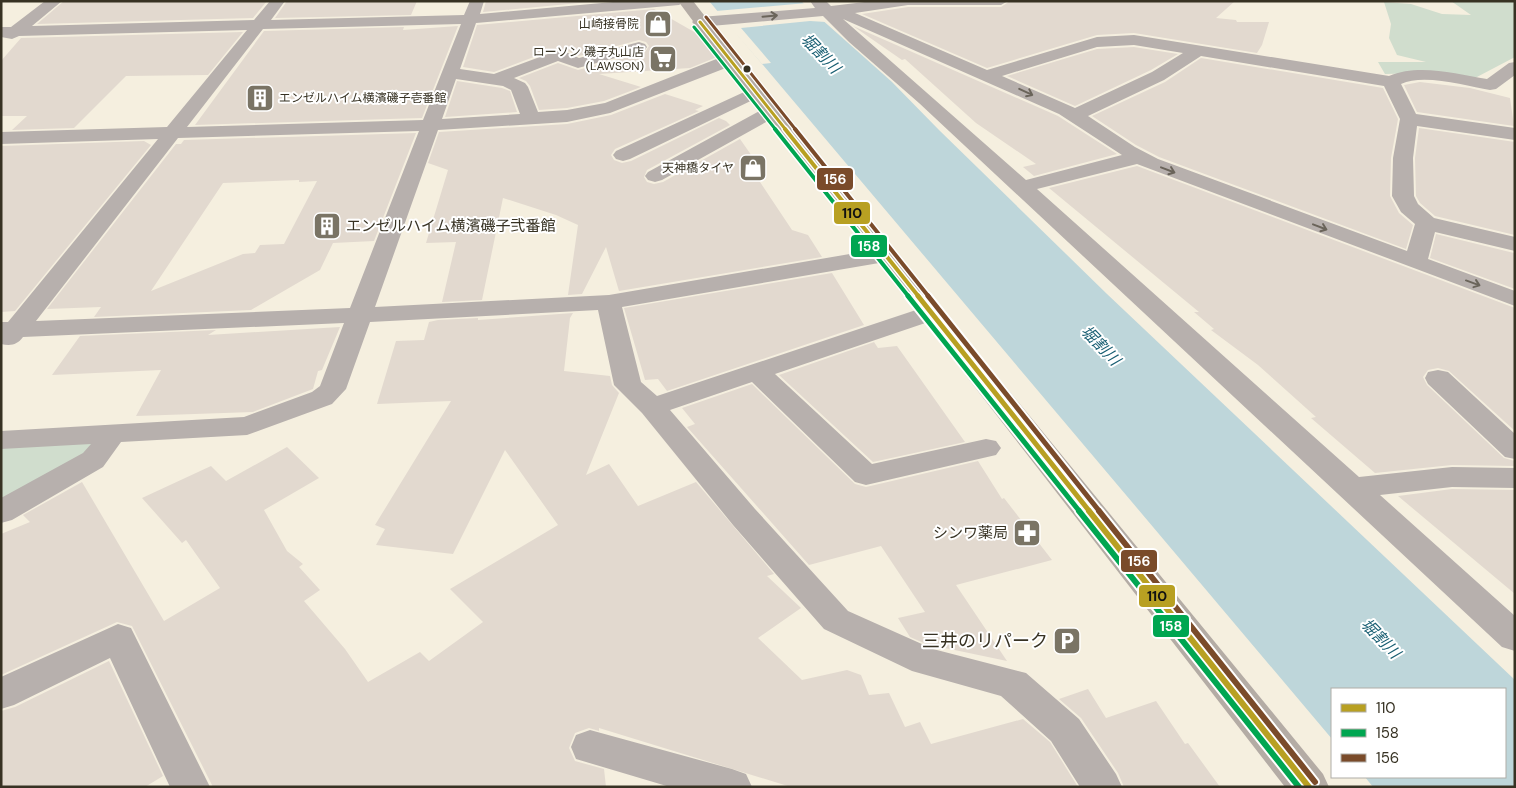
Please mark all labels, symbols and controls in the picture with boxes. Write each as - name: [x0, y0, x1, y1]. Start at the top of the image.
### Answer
- shop icon: 山崎接骨院: [643, 9, 673, 39]
- one-way arrow: [762, 11, 778, 20]
- place label: 山崎接骨院: [579, 16, 639, 32]
- water label: 堀割川: [796, 29, 846, 79]
- place label: ローソン 磯子丸山店 (LAWSON): [533, 44, 644, 74]
- supermarket icon: ローソン 磯子丸山店 (LAWSON): [648, 44, 678, 74]
- unlabelled marker: [742, 64, 752, 74]
- building icon: エンゼルハイム横濱磯子壱番館: [245, 83, 275, 113]
- one-way arrow: [1018, 88, 1033, 98]
- place label: エンゼルハイム横濱磯子壱番館: [279, 90, 447, 106]
- shop icon: 天神橋タイヤ: [738, 153, 768, 183]
- place label: 天神橋タイヤ: [662, 160, 734, 176]
- one-way arrow: [1160, 165, 1175, 175]
- line badge: 156: [816, 167, 854, 191]
- text: 156: [824, 170, 846, 188]
- line badge: 110: [833, 201, 871, 225]
- text: 110: [842, 204, 862, 222]
- building icon: エンゼルハイム横濱磯子弐番館: [312, 211, 342, 241]
- place label: エンゼルハイム横濱磯子弐番館: [346, 216, 555, 236]
- one-way arrow: [1312, 223, 1327, 232]
- line badge: 158: [850, 234, 888, 258]
- text: 158: [858, 237, 880, 255]
- one-way arrow: [1464, 279, 1480, 288]
- water label: 堀割川: [1076, 321, 1126, 371]
- pharmacy icon: シンワ薬局: [1012, 518, 1042, 548]
- place label: シンワ薬局: [933, 523, 1008, 543]
- line badge: 156: [1120, 549, 1158, 573]
- text: 156: [1128, 552, 1150, 570]
- line badge: 110: [1138, 584, 1176, 608]
- text: 110: [1147, 587, 1167, 605]
- line badge: 158: [1152, 614, 1190, 638]
- water label: 堀割川: [1356, 614, 1406, 664]
- text: 158: [1160, 617, 1182, 635]
- parking icon: 三井のリパーク: [1052, 626, 1082, 656]
- place label: 三井のリパーク: [922, 629, 1048, 653]
- legend: [1331, 688, 1506, 778]
- text: 110: [1376, 698, 1396, 718]
- text: 158: [1376, 723, 1399, 743]
- text: 156: [1376, 748, 1399, 768]

